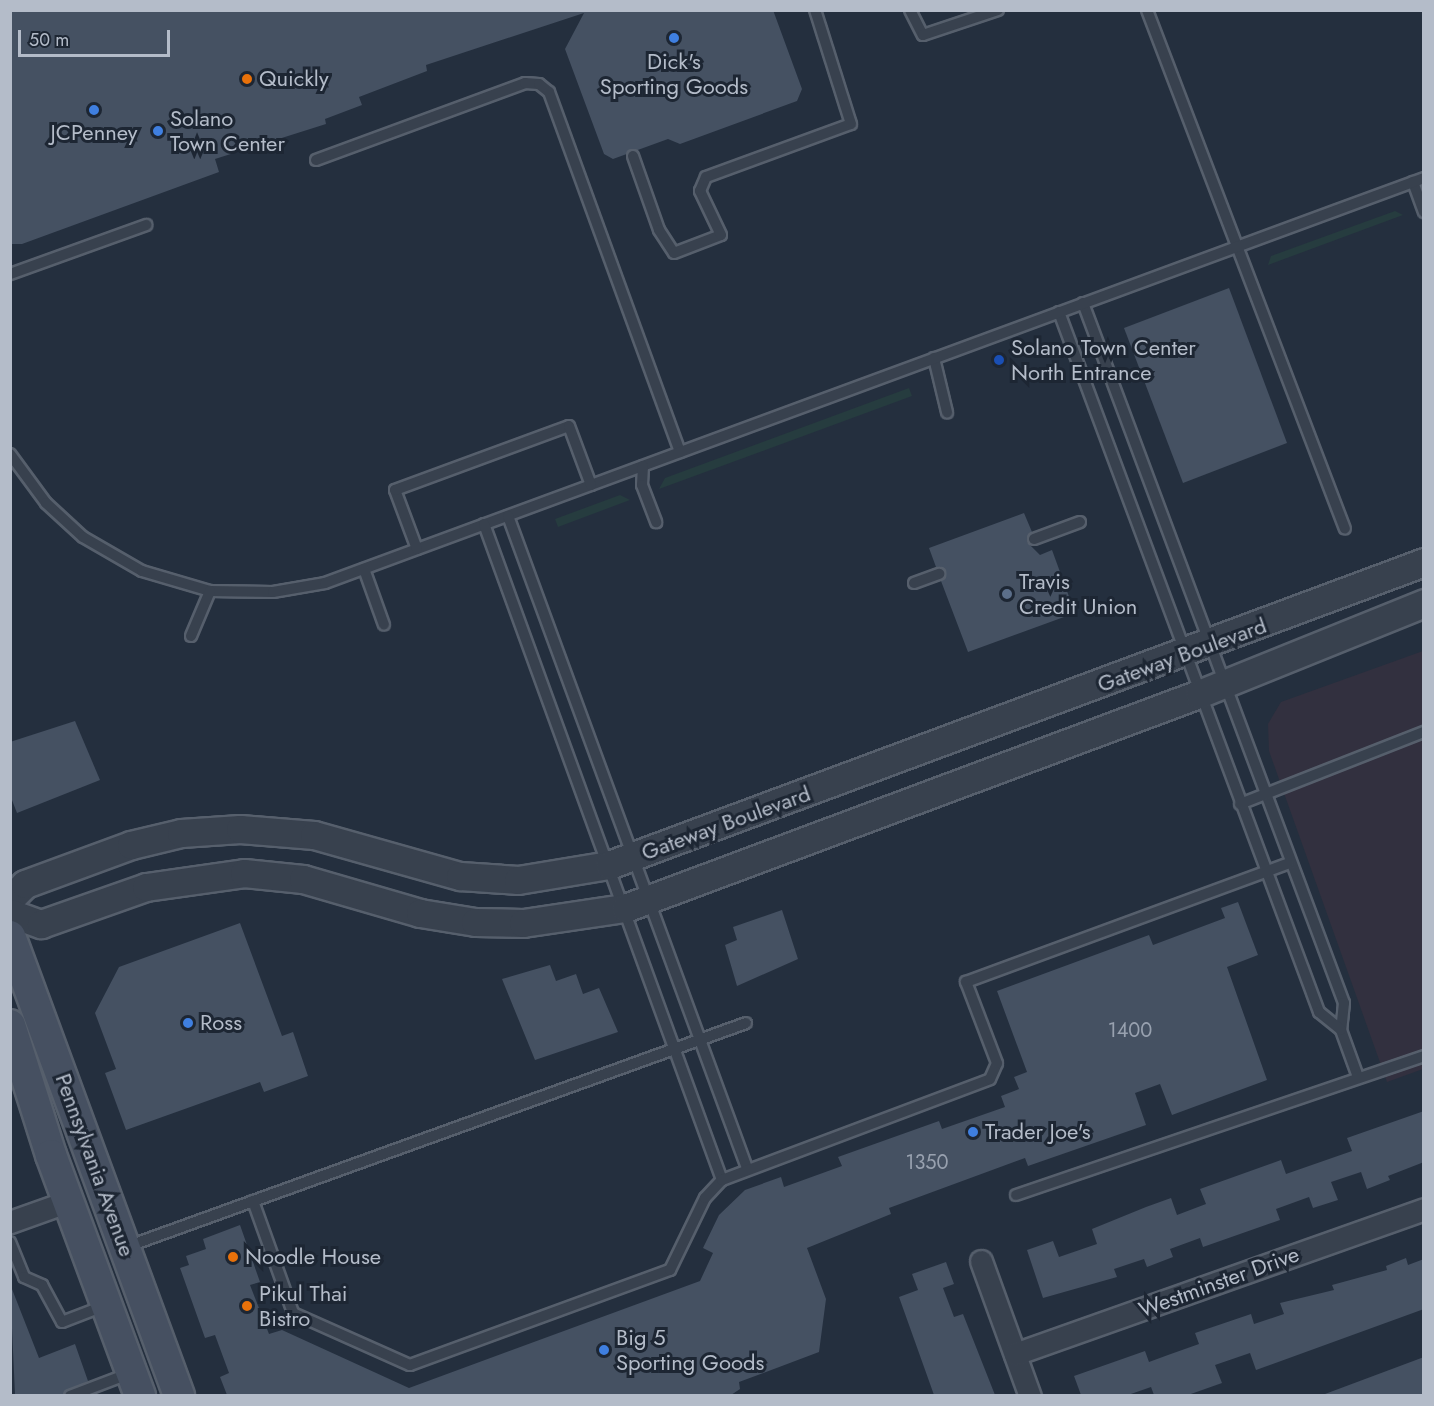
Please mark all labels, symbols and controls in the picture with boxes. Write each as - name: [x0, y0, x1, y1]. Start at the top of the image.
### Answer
- scale bar: [21, 18, 172, 56]
- text: 50 m: [29, 27, 69, 53]
- marker: Dick's Sporting Goods: [667, 31, 681, 45]
- place label: Dick's Sporting Goods: [600, 48, 748, 100]
- place label: Quickly: [259, 66, 329, 92]
- marker: Quickly: [240, 72, 254, 86]
- marker: JCPenney: [87, 103, 101, 117]
- place label: Solano Town Center: [170, 105, 285, 156]
- place label: JCPenney: [51, 120, 137, 146]
- marker: Solano Town Center: [151, 124, 165, 138]
- place label: Solano Town Center North Entrance: [1011, 334, 1196, 386]
- marker: Solano Town Center North Entrance: [992, 353, 1006, 367]
- place label: Travis Credit Union: [1019, 568, 1137, 620]
- marker: Travis Credit Union: [1000, 587, 1014, 601]
- street label: Gateway Boulevard: [1094, 612, 1270, 698]
- street label: Gateway Boulevard: [638, 780, 814, 866]
- place label: Ross: [200, 1010, 242, 1036]
- marker: Ross: [181, 1016, 195, 1030]
- house number: 1400: [1108, 1018, 1152, 1042]
- street label: Pennsylvania Avenue: [50, 1070, 140, 1260]
- place label: Trader Joe's: [985, 1119, 1091, 1145]
- marker: Trader Joe's: [966, 1125, 980, 1139]
- house number: 1350: [905, 1150, 949, 1174]
- street label: Westminster Drive: [1135, 1241, 1303, 1323]
- place label: Noodle House: [245, 1244, 381, 1270]
- marker: Noodle House: [226, 1250, 240, 1264]
- place label: Pikul Thai Bistro: [259, 1280, 348, 1332]
- marker: Pikul Thai Bistro: [240, 1299, 254, 1313]
- place label: Big 5 Sporting Goods: [616, 1324, 764, 1376]
- marker: Big 5 Sporting Goods: [597, 1343, 611, 1357]

